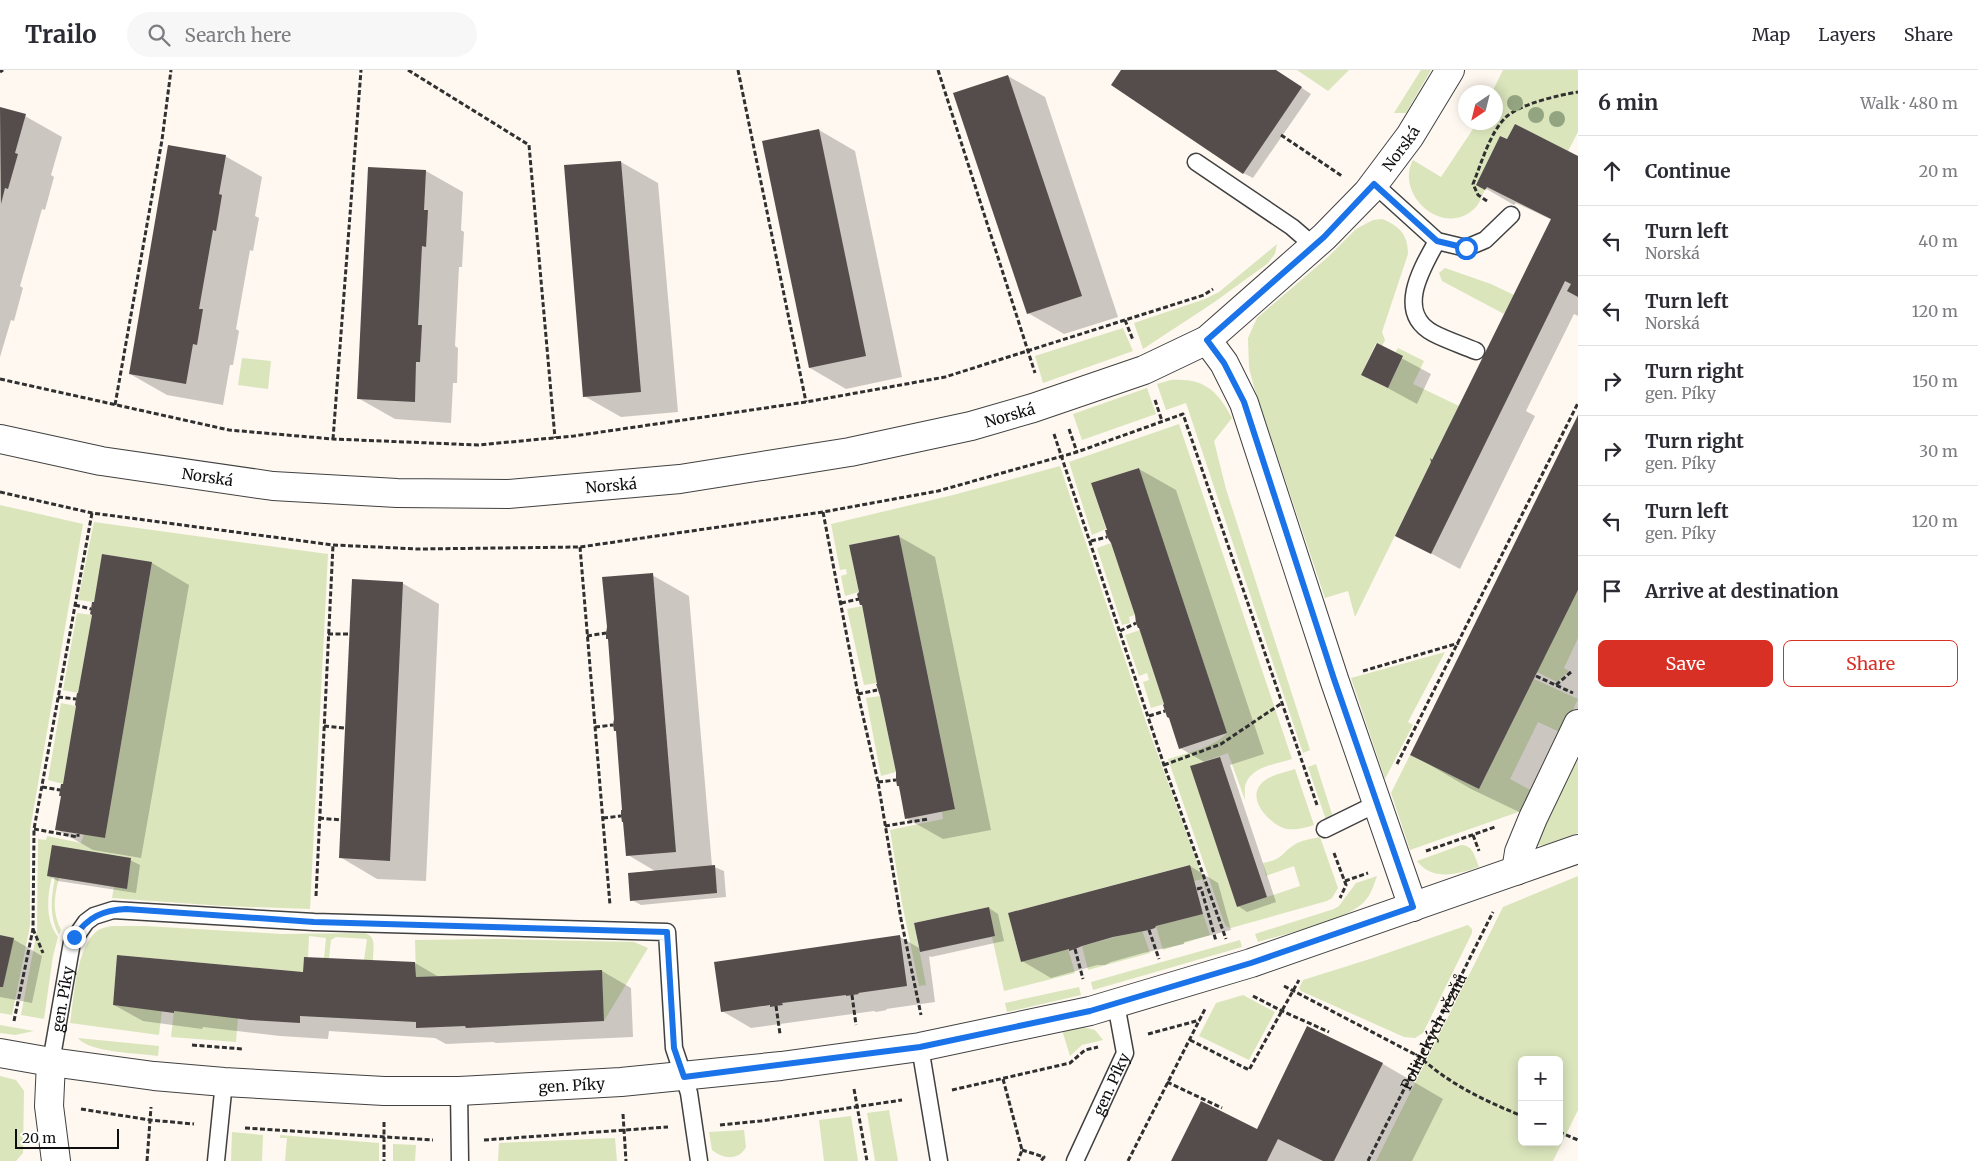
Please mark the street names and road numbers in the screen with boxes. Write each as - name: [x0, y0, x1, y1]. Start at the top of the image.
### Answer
- street label: Norská: [1378, 122, 1423, 175]
- street label: Norská: [982, 399, 1037, 431]
- street label: Norská: [181, 463, 234, 490]
- street label: Norská: [585, 473, 638, 497]
- street label: gen. Píky: [47, 964, 77, 1033]
- street label: Politických vězňů: [1396, 970, 1470, 1093]
- street label: gen. Píky: [1088, 1049, 1133, 1118]
- street label: gen. Píky: [538, 1073, 606, 1096]

